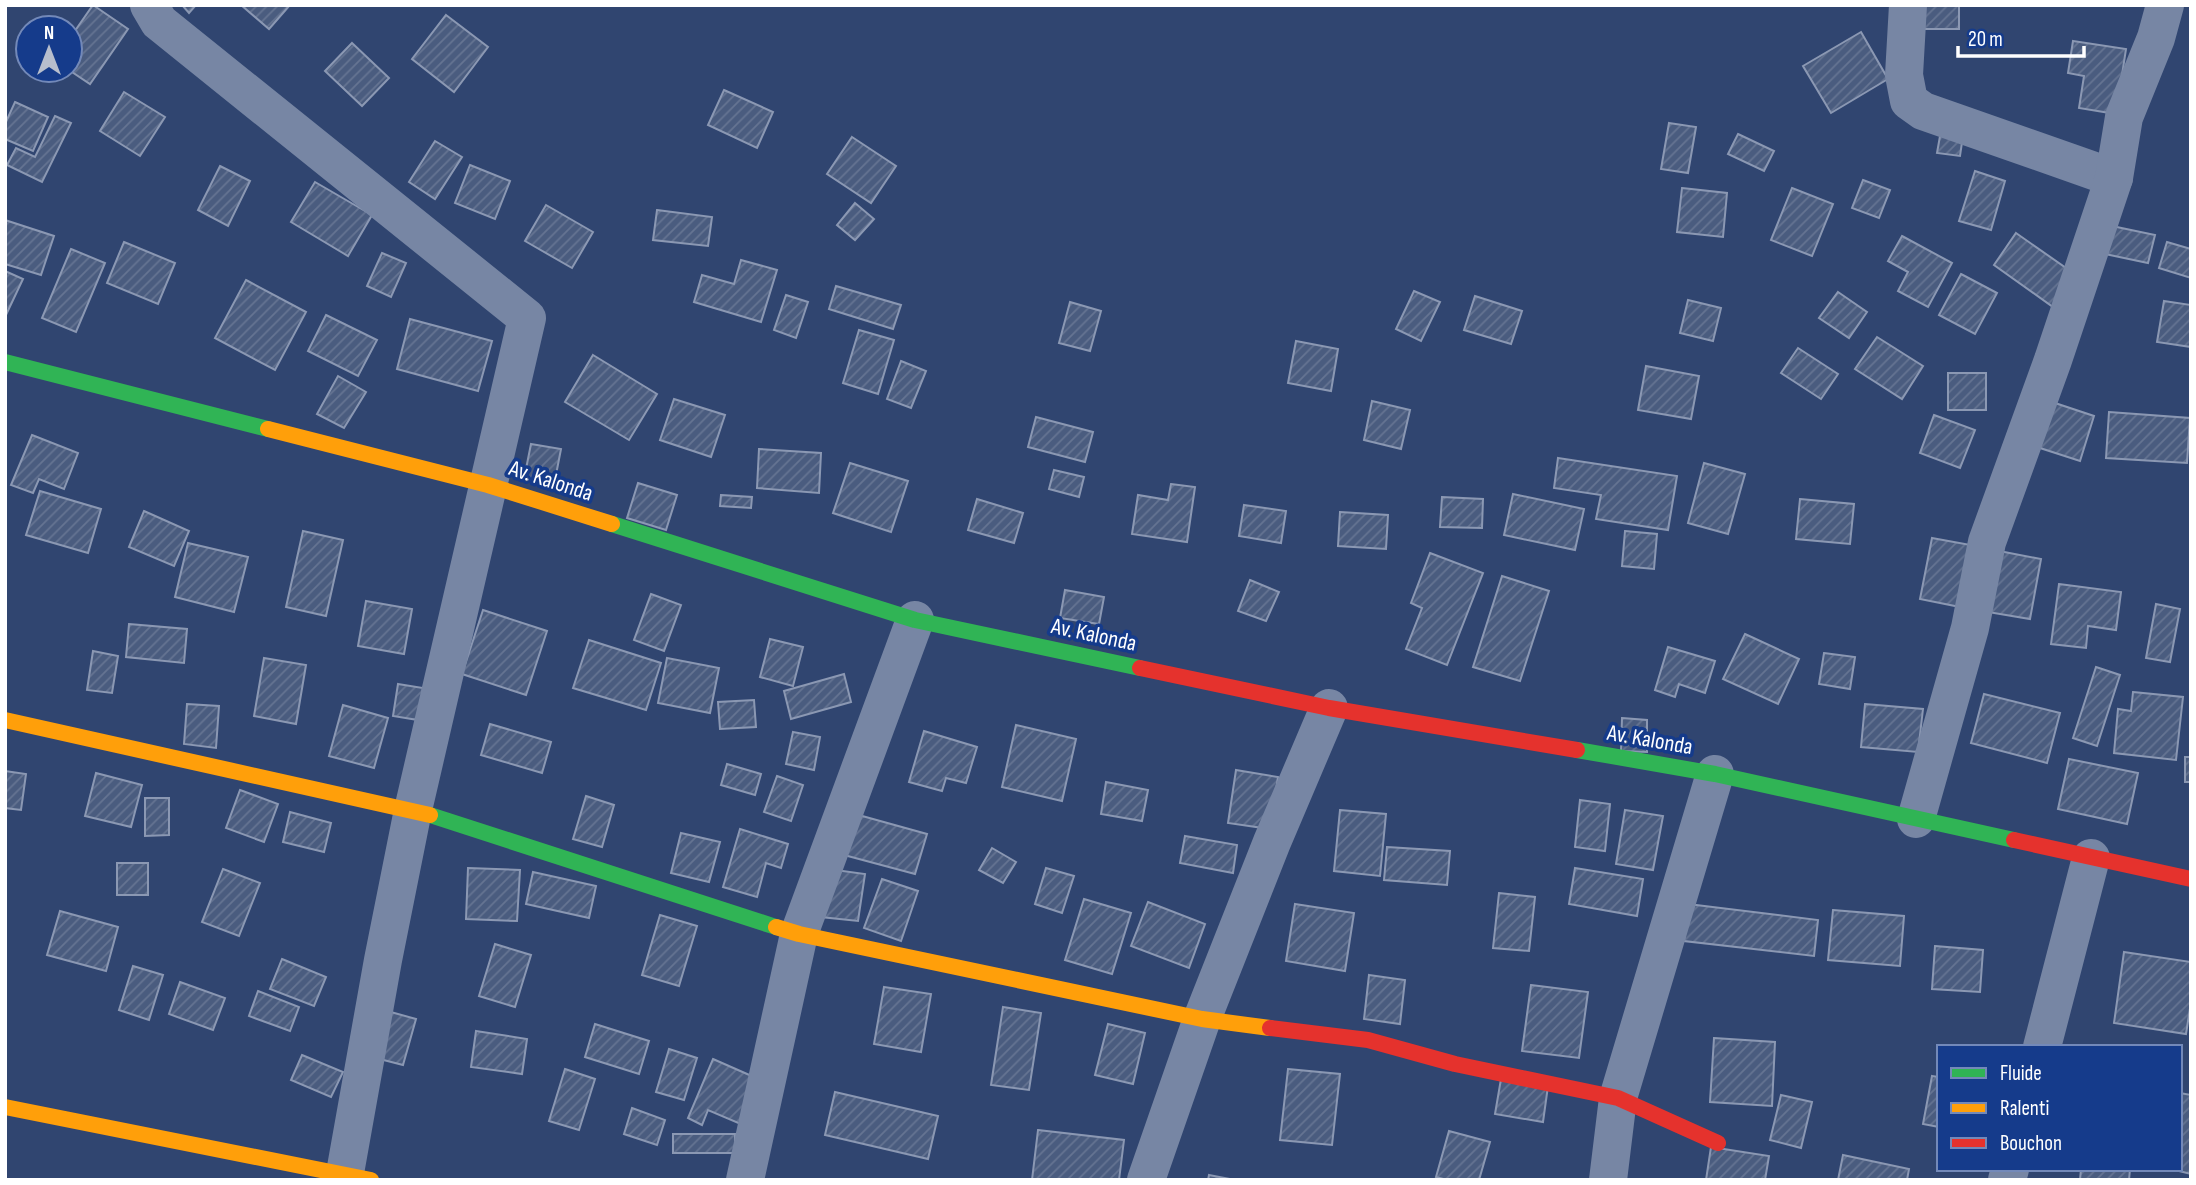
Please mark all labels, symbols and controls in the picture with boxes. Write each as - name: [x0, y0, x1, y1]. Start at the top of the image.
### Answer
- north arrow: [14, 14, 84, 84]
- scale bar: [1958, 14, 2084, 58]
- text: N: [44, 22, 54, 45]
- text: 20 m: [1968, 27, 2003, 52]
- street label: Av. Kalonda: [505, 454, 596, 508]
- street label: Av. Kalonda: [1048, 612, 1139, 658]
- street label: Av. Kalonda: [1604, 719, 1695, 761]
- legend: [1937, 1045, 2182, 1171]
- text: Fluide: [2000, 1061, 2042, 1086]
- text: Ralenti: [2000, 1096, 2049, 1121]
- text: Bouchon: [2000, 1131, 2062, 1156]

